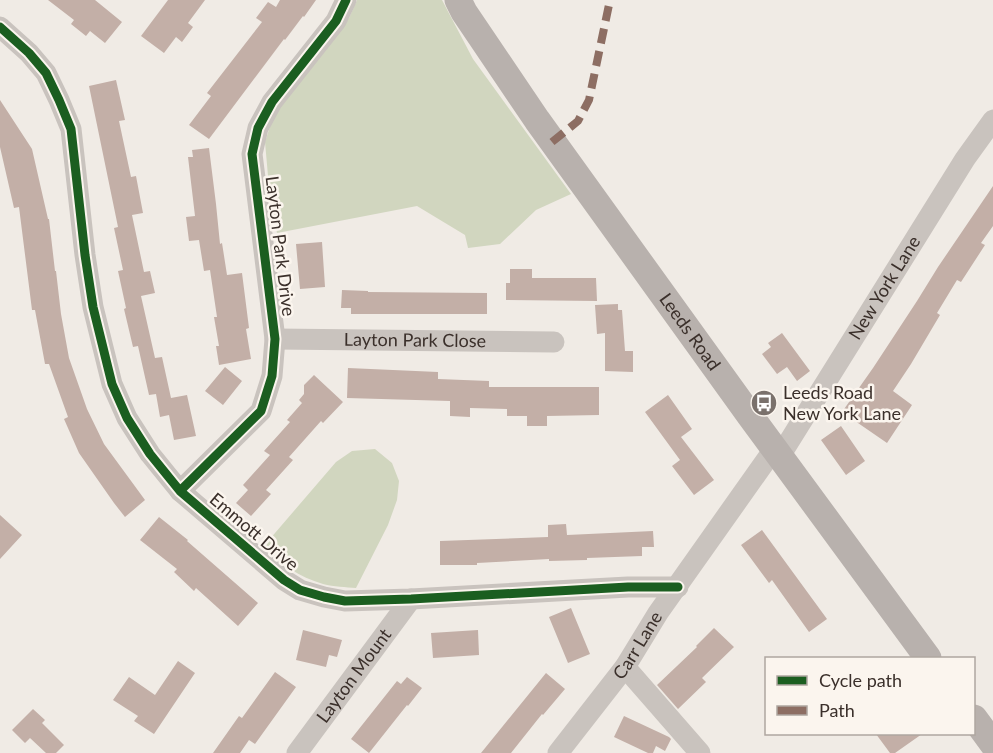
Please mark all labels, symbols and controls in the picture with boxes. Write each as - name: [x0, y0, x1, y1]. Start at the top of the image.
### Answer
- street label: Layton Park Drive: [261, 174, 301, 317]
- street label: New York Lane: [843, 231, 924, 343]
- street label: Leeds Road: [655, 288, 726, 374]
- street label: Layton Park Close: [344, 328, 486, 351]
- place label: Leeds Road New York Lane: [783, 381, 901, 424]
- bus stop icon: Leeds Road New York Lane: [749, 388, 779, 418]
- street label: Emmott Drive: [206, 488, 304, 575]
- street label: Carr Lane: [607, 607, 666, 683]
- street label: Layton Mount: [311, 623, 396, 727]
- legend: [765, 657, 975, 735]
- text: Cycle path: [819, 669, 902, 691]
- text: Path: [819, 699, 855, 721]

